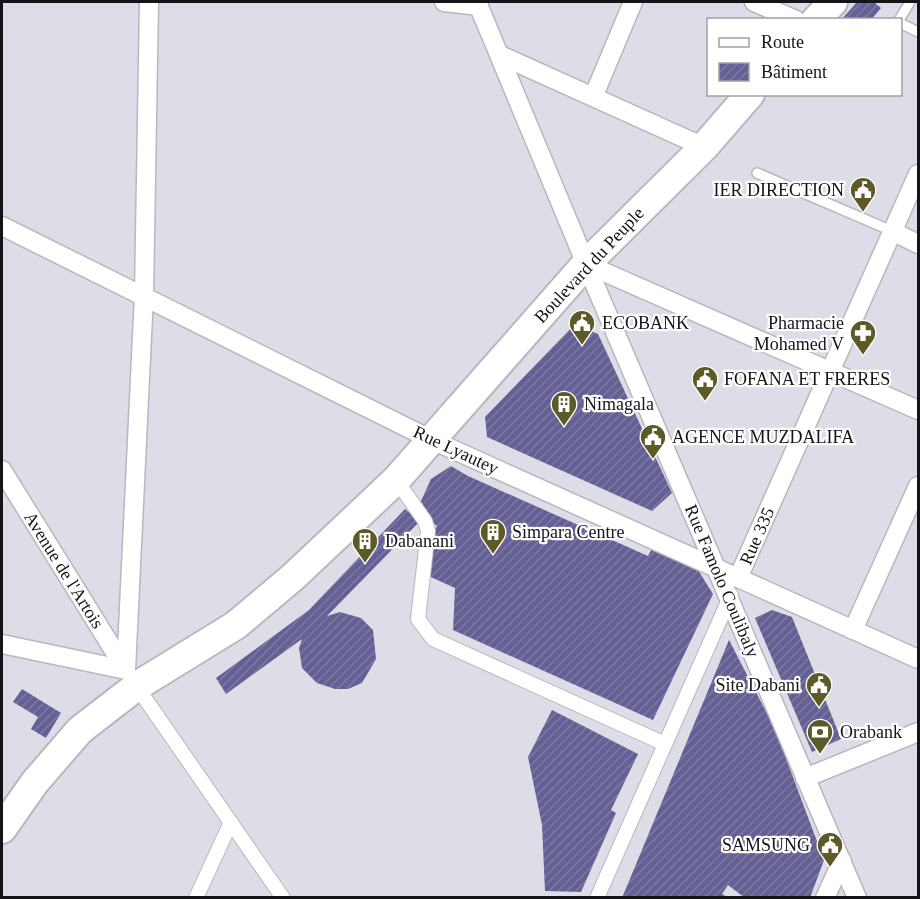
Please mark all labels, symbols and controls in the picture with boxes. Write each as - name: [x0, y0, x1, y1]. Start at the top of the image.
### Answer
- legend: [707, 18, 902, 96]
- text: Route: [761, 32, 804, 52]
- text: Bâtiment: [761, 62, 827, 82]
- public building icon: IER DIRECTION: [848, 175, 878, 213]
- place label: IER DIRECTION: [714, 180, 844, 200]
- street label: Boulevard du Peuple: [530, 203, 648, 327]
- public building icon: ECOBANK: [567, 308, 597, 346]
- place label: ECOBANK: [602, 313, 689, 333]
- place label: Pharmacie Mohamed V: [754, 313, 844, 354]
- pharmacy icon: Pharmacie Mohamed V: [848, 318, 878, 356]
- public building icon: FOFANA ET FRERES: [690, 364, 720, 402]
- place label: FOFANA ET FRERES: [724, 369, 890, 389]
- building icon: Nimagala: [549, 389, 579, 427]
- place label: Nimagala: [584, 394, 654, 414]
- street label: Rue Lyautey: [410, 422, 502, 478]
- public building icon: AGENCE MUZDALIFA: [638, 422, 668, 460]
- place label: AGENCE MUZDALIFA: [672, 427, 854, 447]
- street label: Rue Famolo Coulibaly: [681, 502, 763, 660]
- street label: Rue 335: [736, 504, 778, 568]
- street label: Avenue de l'Artois: [20, 508, 108, 632]
- building icon: Simpara Centre: [478, 517, 508, 555]
- place label: Simpara Centre: [512, 522, 624, 542]
- building icon: Dabanani: [350, 526, 380, 564]
- place label: Dabanani: [385, 531, 454, 551]
- public building icon: Site Dabani: [804, 670, 834, 708]
- place label: Site Dabani: [716, 675, 800, 695]
- bank icon: Orabank: [805, 717, 835, 755]
- place label: Orabank: [840, 722, 902, 742]
- public building icon: SAMSUNG: [815, 830, 845, 868]
- place label: SAMSUNG: [722, 835, 810, 855]

